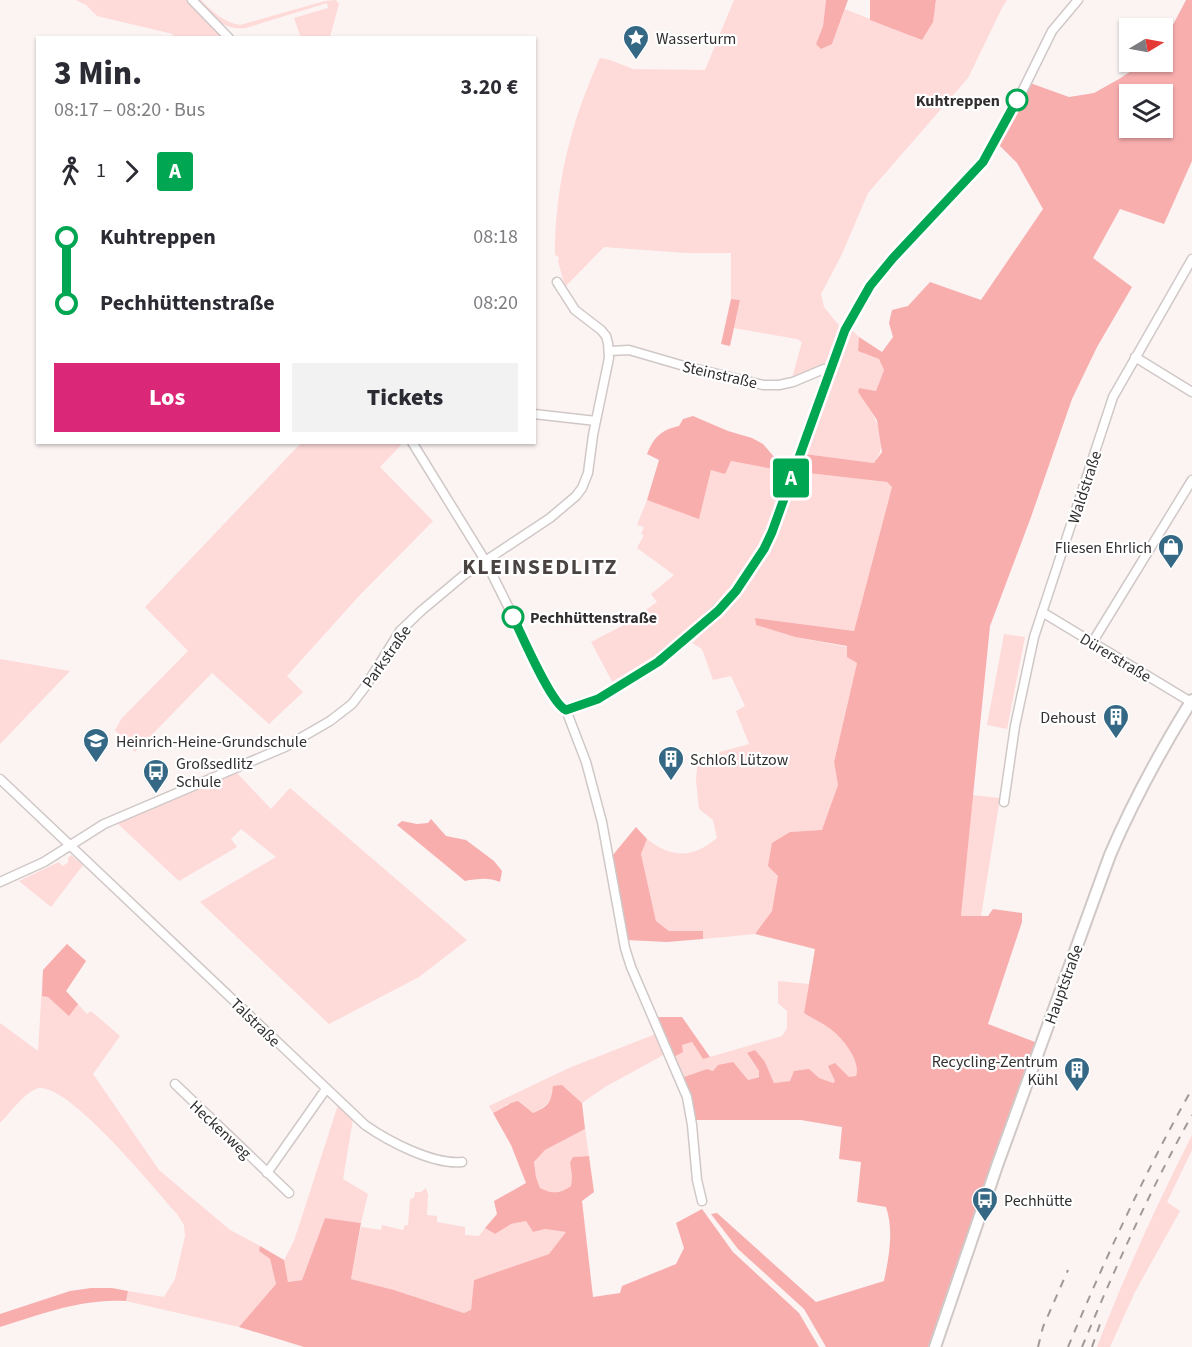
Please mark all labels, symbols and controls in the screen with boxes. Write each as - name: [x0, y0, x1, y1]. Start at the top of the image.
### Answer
- north arrow: [1119, 18, 1173, 72]
- map controls: [1119, 18, 1173, 138]
- place icon: Wasserturm: [621, 23, 651, 61]
- place label: Wasserturm: [656, 28, 736, 50]
- text: 3 Min.: [54, 50, 142, 97]
- text: 3.20 €: [461, 71, 518, 103]
- button: layers: [1119, 84, 1173, 138]
- marker: Kuhtreppen: [1006, 89, 1028, 111]
- place label: Kuhtreppen: [916, 90, 1000, 112]
- text: 08:17 – 08:20 · Bus: [54, 96, 205, 124]
- icon: walk: [54, 155, 87, 188]
- icon: forward: [115, 155, 148, 188]
- text: A: [169, 156, 181, 186]
- text: 1: [96, 157, 106, 185]
- text: Kuhtreppen: [100, 221, 216, 253]
- text: 08:18: [473, 223, 518, 251]
- text: Pechhüttenstraße: [100, 287, 275, 319]
- text: 08:20: [473, 289, 518, 317]
- street label: Steinstraße: [680, 356, 759, 394]
- button: Los: [54, 363, 280, 432]
- button: Tickets: [292, 363, 518, 432]
- street label: Waldstraße: [1063, 448, 1107, 527]
- line badge: A: [772, 458, 810, 498]
- text: A: [785, 463, 797, 493]
- shop icon: Fliesen Ehrlich: [1156, 532, 1186, 570]
- place label: Fliesen Ehrlich: [1055, 537, 1152, 559]
- district label: KLEINSEDLITZ: [462, 551, 618, 583]
- marker: Pechhüttenstraße: [502, 606, 524, 628]
- place label: Pechhüttenstraße: [530, 607, 657, 629]
- street label: Parkstraße: [357, 621, 417, 692]
- street label: Dürerstraße: [1076, 628, 1155, 688]
- building icon: Dehoust: [1101, 702, 1131, 740]
- place label: Dehoust: [1040, 707, 1097, 729]
- school or university icon: Heinrich-Heine-Grundschule: [81, 726, 111, 764]
- place label: Heinrich-Heine-Grundschule: [116, 731, 307, 753]
- building icon: Schloß Lützow: [656, 744, 686, 782]
- place label: Schloß Lützow: [690, 749, 789, 771]
- place label: Großsedlitz Schule: [176, 753, 253, 793]
- bus stop icon: Großsedlitz Schule: [141, 757, 171, 795]
- street label: Hauptstraße: [1039, 941, 1089, 1027]
- street label: Talstraße: [225, 993, 285, 1052]
- place label: Recycling-Zentrum Kühl: [932, 1051, 1058, 1091]
- building icon: Recycling-Zentrum Kühl: [1062, 1055, 1092, 1093]
- street label: Heckenweg: [185, 1095, 256, 1164]
- bus stop icon: Pechhütte: [970, 1185, 1000, 1223]
- place label: Pechhütte: [1004, 1190, 1072, 1212]

